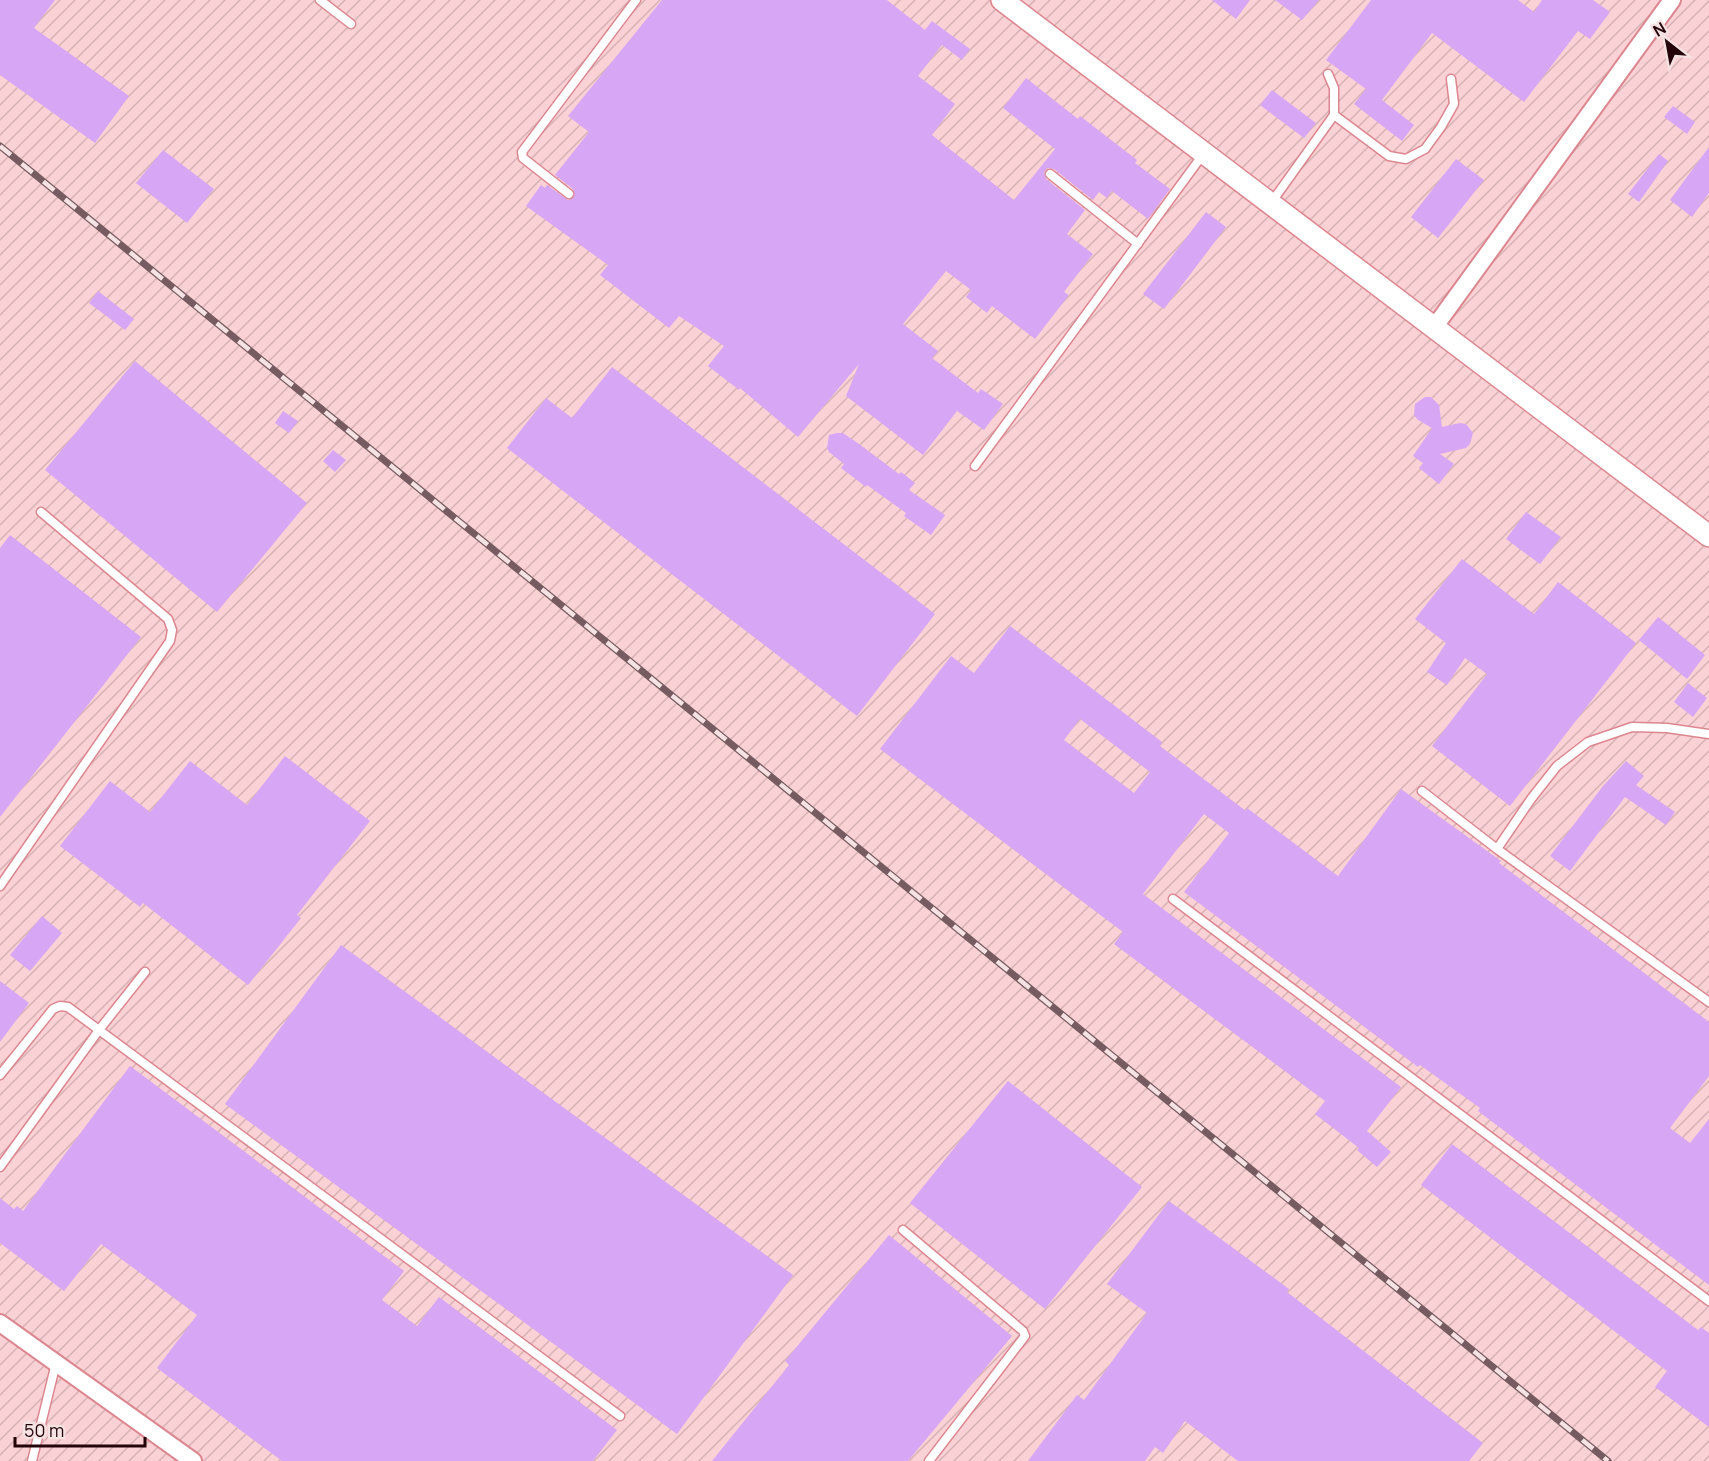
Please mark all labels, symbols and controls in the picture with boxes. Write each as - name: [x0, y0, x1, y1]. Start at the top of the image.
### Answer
- north arrow: [1637, 12, 1697, 72]
- text: N: [1649, 17, 1670, 42]
- scale bar: [15, 1410, 146, 1448]
- text: 50 m: [24, 1418, 64, 1442]

